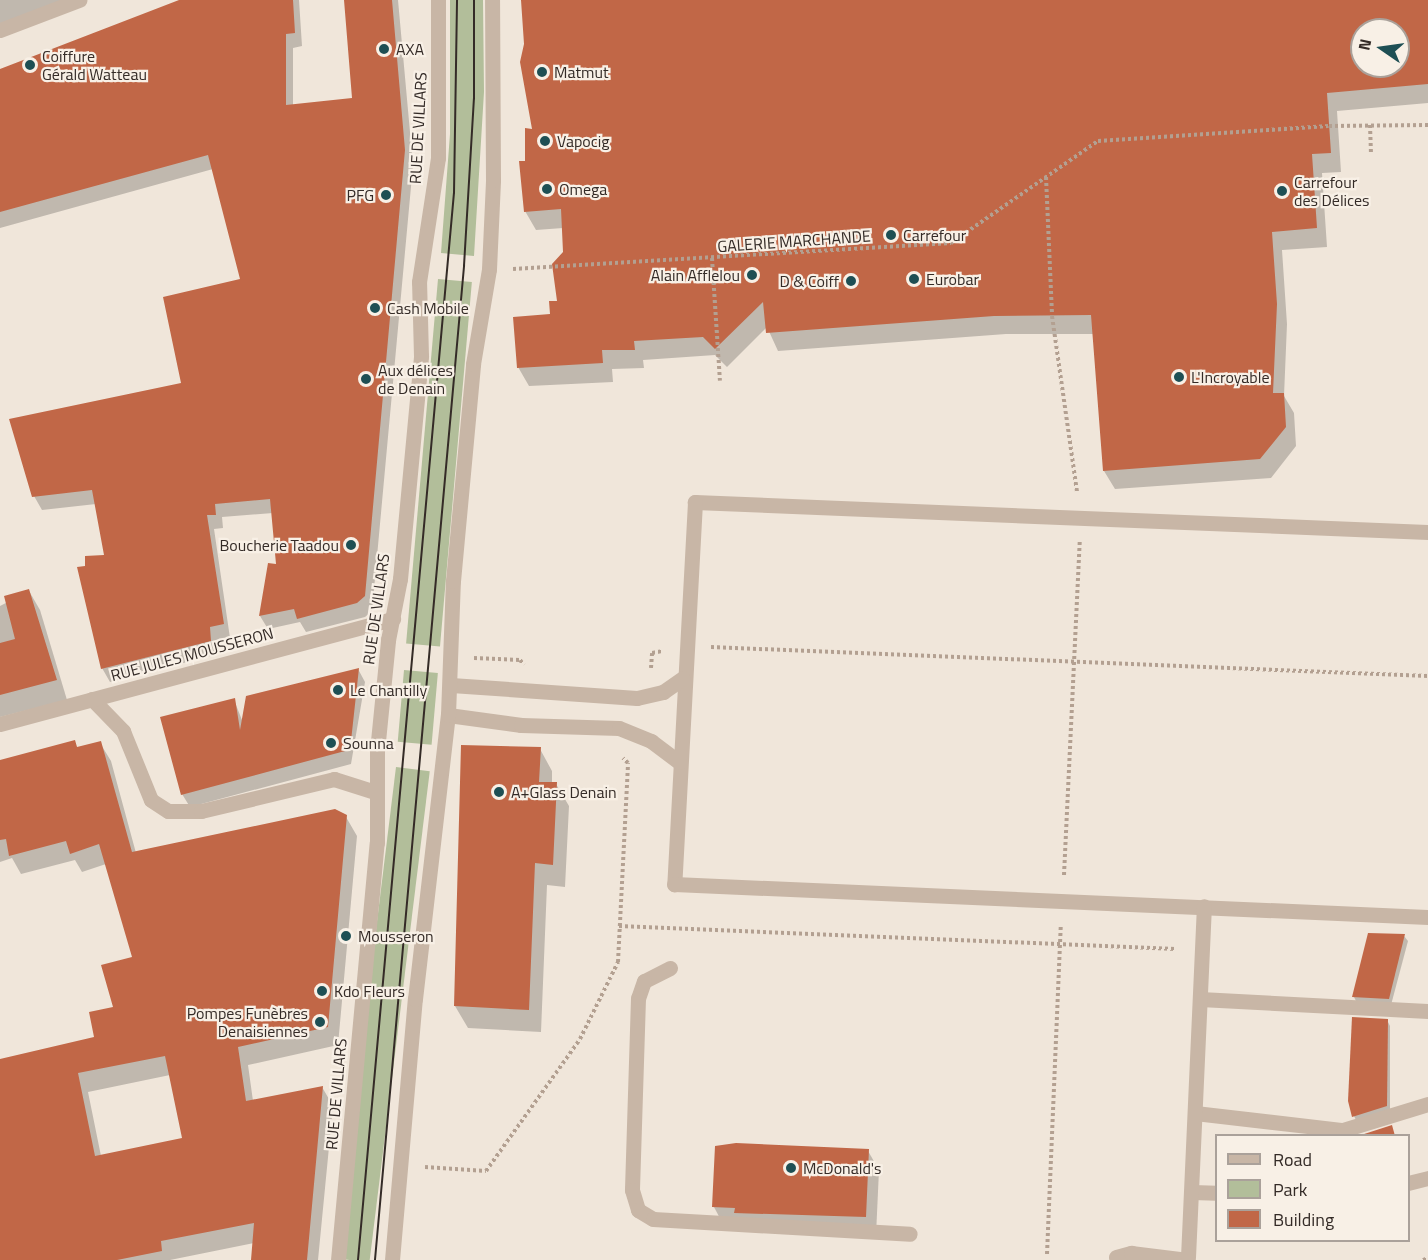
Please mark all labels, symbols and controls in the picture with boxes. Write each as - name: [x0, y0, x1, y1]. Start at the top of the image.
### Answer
- north arrow: [1350, 18, 1410, 78]
- text: N: [1351, 36, 1377, 53]
- place label: AXA: [396, 39, 424, 59]
- marker: AXA: [377, 42, 391, 56]
- place label: Coiffure Gérald Watteau: [42, 46, 147, 84]
- marker: Coiffure Gérald Watteau: [23, 58, 37, 72]
- place label: Matmut: [554, 62, 609, 82]
- marker: Matmut: [535, 65, 549, 79]
- street label: RUE DE VILLARS: [405, 72, 431, 184]
- place label: Vapocig: [557, 131, 609, 151]
- marker: Vapocig: [538, 134, 552, 148]
- place label: Carrefour des Délices: [1294, 172, 1370, 210]
- place label: Omega: [559, 179, 607, 199]
- marker: Omega: [540, 182, 554, 196]
- marker: Carrefour des Délices: [1275, 184, 1289, 198]
- place label: PFG: [346, 185, 374, 205]
- marker: PFG: [379, 188, 393, 202]
- place label: Carrefour: [903, 225, 966, 245]
- street label: GALERIE MARCHANDE: [717, 226, 871, 256]
- marker: Carrefour: [884, 228, 898, 242]
- place label: Alain Afflelou: [651, 265, 740, 285]
- marker: Alain Afflelou: [745, 268, 759, 282]
- place label: Eurobar: [926, 269, 979, 289]
- place label: D & Coiff: [780, 271, 839, 291]
- marker: Eurobar: [907, 272, 921, 286]
- marker: D & Coiff: [844, 274, 858, 288]
- place label: Cash Mobile: [387, 298, 469, 318]
- marker: Cash Mobile: [368, 301, 382, 315]
- place label: Aux délices de Denain: [378, 360, 453, 398]
- place label: L'Incroyable: [1191, 367, 1270, 387]
- marker: L'Incroyable: [1172, 370, 1186, 384]
- marker: Aux délices de Denain: [359, 372, 373, 386]
- place label: Boucherie Taadou: [219, 535, 339, 555]
- marker: Boucherie Taadou: [344, 538, 358, 552]
- street label: RUE DE VILLARS: [359, 552, 393, 666]
- street label: RUE JULES MOUSSERON: [108, 623, 276, 685]
- place label: Le Chantilly: [350, 680, 427, 700]
- marker: Le Chantilly: [331, 683, 345, 697]
- place label: Sounna: [343, 733, 394, 753]
- marker: Sounna: [324, 736, 338, 750]
- place label: A+Glass Denain: [511, 782, 617, 802]
- marker: A+Glass Denain: [492, 785, 506, 799]
- place label: Mousseron: [358, 926, 434, 946]
- marker: Mousseron: [339, 929, 353, 943]
- place label: Kdo Fleurs: [334, 981, 405, 1001]
- marker: Kdo Fleurs: [315, 984, 329, 998]
- place label: Pompes Funèbres Denaisiennes: [187, 1003, 308, 1041]
- marker: Pompes Funèbres Denaisiennes: [313, 1015, 327, 1029]
- street label: RUE DE VILLARS: [322, 1037, 350, 1151]
- legend: [1215, 1134, 1410, 1242]
- text: Road: [1273, 1146, 1312, 1173]
- place label: McDonald's: [803, 1158, 882, 1178]
- marker: McDonald's: [784, 1161, 798, 1175]
- text: Park: [1273, 1176, 1307, 1203]
- text: Building: [1273, 1206, 1334, 1233]

